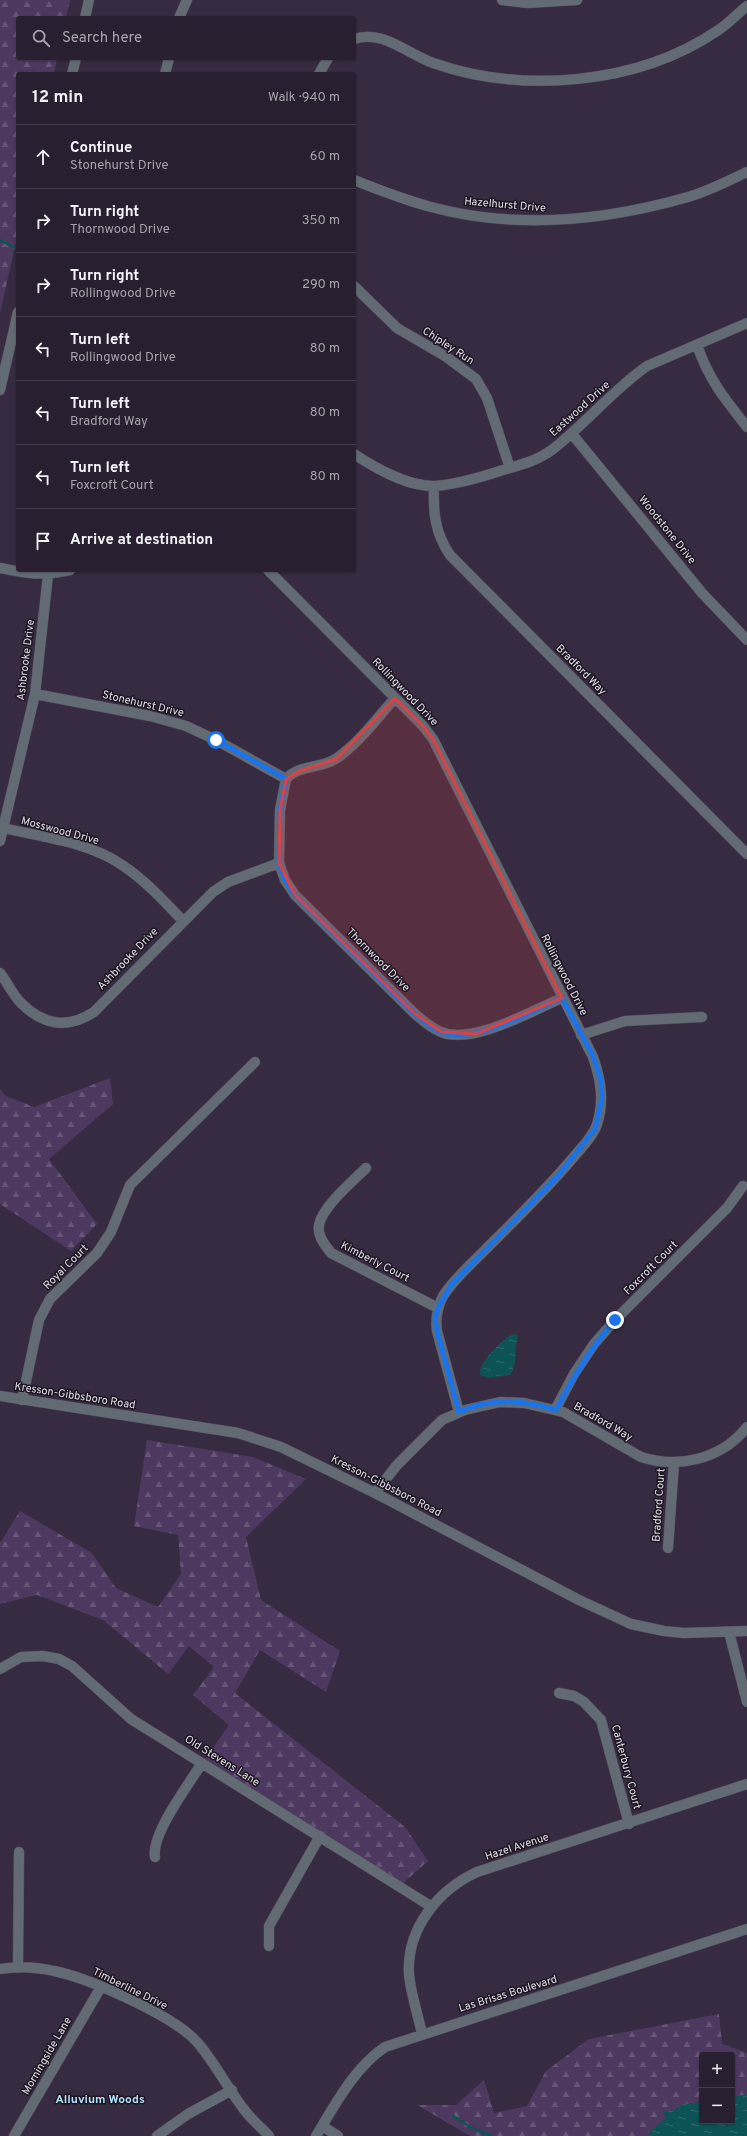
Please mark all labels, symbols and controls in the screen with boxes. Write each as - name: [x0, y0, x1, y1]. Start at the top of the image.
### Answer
- search box: [16, 16, 356, 60]
- icon: search: [30, 27, 52, 49]
- text: Search here: [62, 29, 142, 48]
- text: 12 min: [32, 87, 83, 109]
- text: Walk · 940 m: [268, 90, 340, 106]
- text: Continue: [70, 139, 132, 158]
- icon: ahead: [32, 146, 54, 168]
- text: 60 m: [310, 149, 340, 165]
- text: Stonehurst Drive: [70, 158, 169, 174]
- street label: Hazelhurst Drive: [464, 194, 546, 216]
- text: Turn right: [70, 203, 139, 222]
- icon: right: [32, 210, 54, 232]
- text: 350 m: [302, 213, 340, 229]
- text: Thornwood Drive: [70, 222, 170, 238]
- text: Turn right: [70, 267, 139, 286]
- icon: right: [32, 274, 54, 296]
- text: 290 m: [302, 277, 340, 293]
- text: Rollingwood Drive: [70, 286, 176, 302]
- street label: Chipley Run: [419, 324, 477, 368]
- text: Turn left: [70, 331, 130, 350]
- icon: left: [32, 338, 54, 360]
- text: 80 m: [310, 341, 340, 357]
- text: Rollingwood Drive: [70, 350, 176, 366]
- street label: Eastwood Drive: [547, 378, 613, 440]
- text: Turn left: [70, 395, 130, 414]
- icon: left: [32, 402, 54, 424]
- text: 80 m: [310, 405, 340, 421]
- text: Bradford Way: [70, 414, 148, 430]
- text: Turn left: [70, 459, 130, 478]
- icon: left: [32, 466, 54, 488]
- text: 80 m: [310, 469, 340, 485]
- text: Foxcroft Court: [70, 478, 154, 494]
- street label: Woodstone Drive: [635, 493, 699, 567]
- icon: arrive: [32, 530, 54, 552]
- text: Arrive at destination: [70, 531, 213, 550]
- street label: Ashbrooke Drive: [14, 619, 38, 701]
- street label: Bradford Way: [553, 642, 609, 698]
- street label: Rollingwood Drive: [369, 655, 441, 729]
- street label: Stonehurst Drive: [101, 688, 185, 720]
- route start: [207, 731, 225, 749]
- street label: Mosswood Drive: [19, 814, 101, 848]
- street label: Ashbrooke Drive: [95, 925, 161, 993]
- street label: Thornwood Drive: [343, 925, 413, 995]
- street label: Rollingwood Drive: [537, 932, 591, 1018]
- street label: Foxcroft Court: [621, 1238, 681, 1298]
- street label: Kimberly Court: [338, 1239, 412, 1285]
- street label: Royal Court: [40, 1241, 92, 1293]
- route end: [606, 1311, 624, 1329]
- street label: Kresson-Gibbsboro Road: [13, 1380, 137, 1412]
- street label: Bradford Way: [571, 1399, 635, 1445]
- street label: Kresson-Gibbsboro Road: [328, 1452, 444, 1520]
- street label: Bradford Court: [649, 1468, 669, 1542]
- street label: Canterbury Court: [608, 1723, 644, 1811]
- street label: Old Stevens Lane: [182, 1732, 262, 1790]
- street label: Hazel Avenue: [483, 1830, 551, 1864]
- street label: Timberline Drive: [90, 1965, 170, 2013]
- street label: Las Brisas Boulevard: [457, 1972, 559, 2016]
- street label: Morningside Lane: [19, 2014, 75, 2097]
- map controls: [699, 2052, 735, 2124]
- button: +: [699, 2052, 735, 2088]
- button: −: [699, 2088, 735, 2124]
- district label: Alluvium Woods: [55, 2092, 145, 2108]

